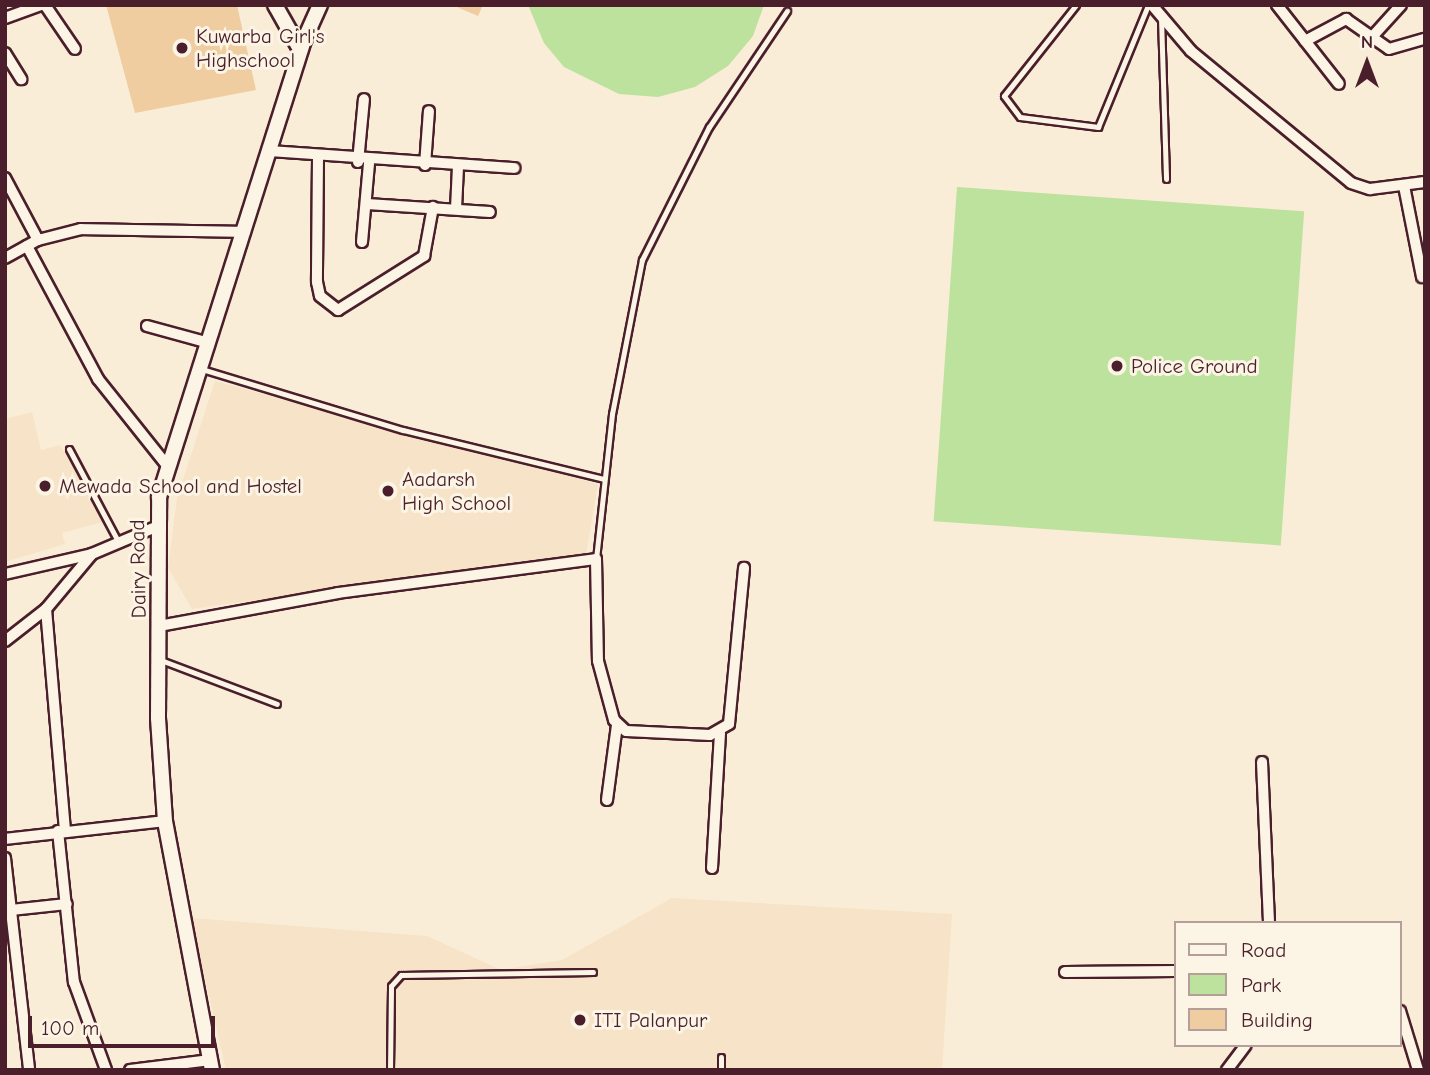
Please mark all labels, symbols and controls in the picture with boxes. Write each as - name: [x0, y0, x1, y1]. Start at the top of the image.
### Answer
- place label: Kuwarba Girl's Highschool: [196, 23, 325, 73]
- north arrow: [1332, 28, 1402, 98]
- text: N: [1361, 31, 1373, 53]
- marker: Kuwarba Girl's Highschool: [174, 40, 190, 56]
- place label: Police Ground: [1131, 353, 1258, 379]
- marker: Police Ground: [1109, 358, 1125, 374]
- place label: Aadarsh High School: [402, 466, 511, 516]
- place label: Mewada School and Hostel: [59, 473, 302, 499]
- marker: Mewada School and Hostel: [37, 478, 53, 494]
- marker: Aadarsh High School: [380, 483, 396, 499]
- street label: Dairy Road: [125, 519, 151, 619]
- legend: [1174, 921, 1402, 1047]
- text: Road: [1241, 938, 1286, 962]
- text: Park: [1241, 973, 1281, 997]
- scale bar: [32, 1002, 219, 1046]
- place label: ITI Palanpur: [594, 1007, 707, 1033]
- text: Building: [1241, 1008, 1313, 1032]
- marker: ITI Palanpur: [572, 1012, 588, 1028]
- text: 100 m: [41, 1016, 99, 1040]

